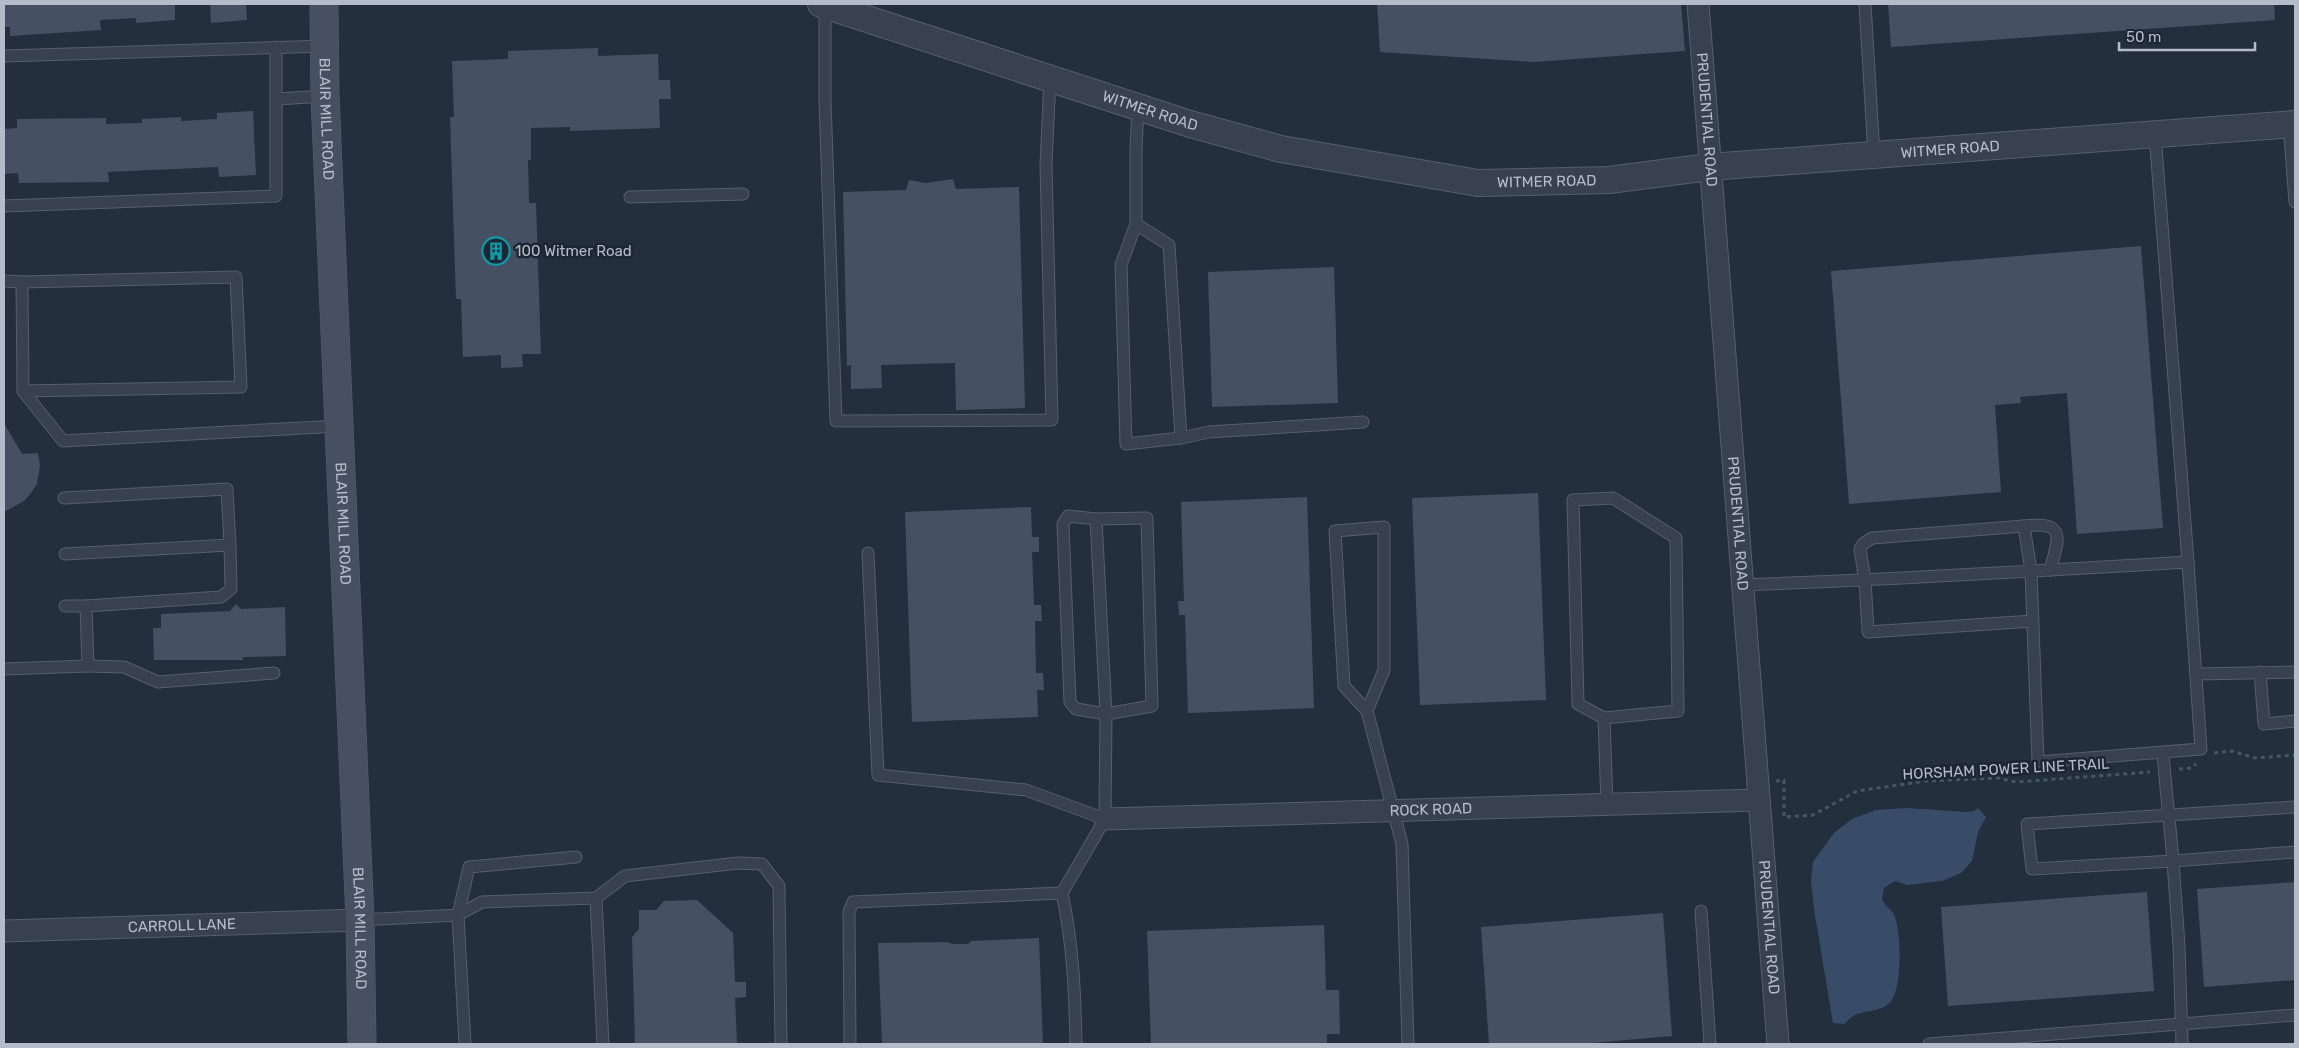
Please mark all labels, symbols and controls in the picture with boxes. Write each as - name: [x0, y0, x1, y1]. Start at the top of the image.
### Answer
- scale bar: [2119, 20, 2255, 52]
- text: 50 m: [2126, 28, 2161, 46]
- street label: PRUDENTIAL ROAD: [1693, 52, 1721, 187]
- street label: BLAIR MILL ROAD: [316, 58, 338, 181]
- street label: WITMER ROAD: [1100, 87, 1200, 135]
- street label: WITMER ROAD: [1900, 137, 2000, 162]
- street label: WITMER ROAD: [1497, 171, 1597, 192]
- building icon: 100 Witmer Road: [481, 236, 511, 266]
- place label: 100 Witmer Road: [515, 242, 632, 260]
- street label: PRUDENTIAL ROAD: [1724, 456, 1752, 591]
- street label: BLAIR MILL ROAD: [332, 462, 355, 585]
- street label: HORSHAM POWER LINE TRAIL: [1902, 755, 2110, 783]
- street label: ROCK ROAD: [1389, 799, 1472, 820]
- street label: PRUDENTIAL ROAD: [1755, 859, 1783, 995]
- street label: BLAIR MILL ROAD: [349, 867, 370, 990]
- street label: CARROLL LANE: [128, 915, 236, 936]

